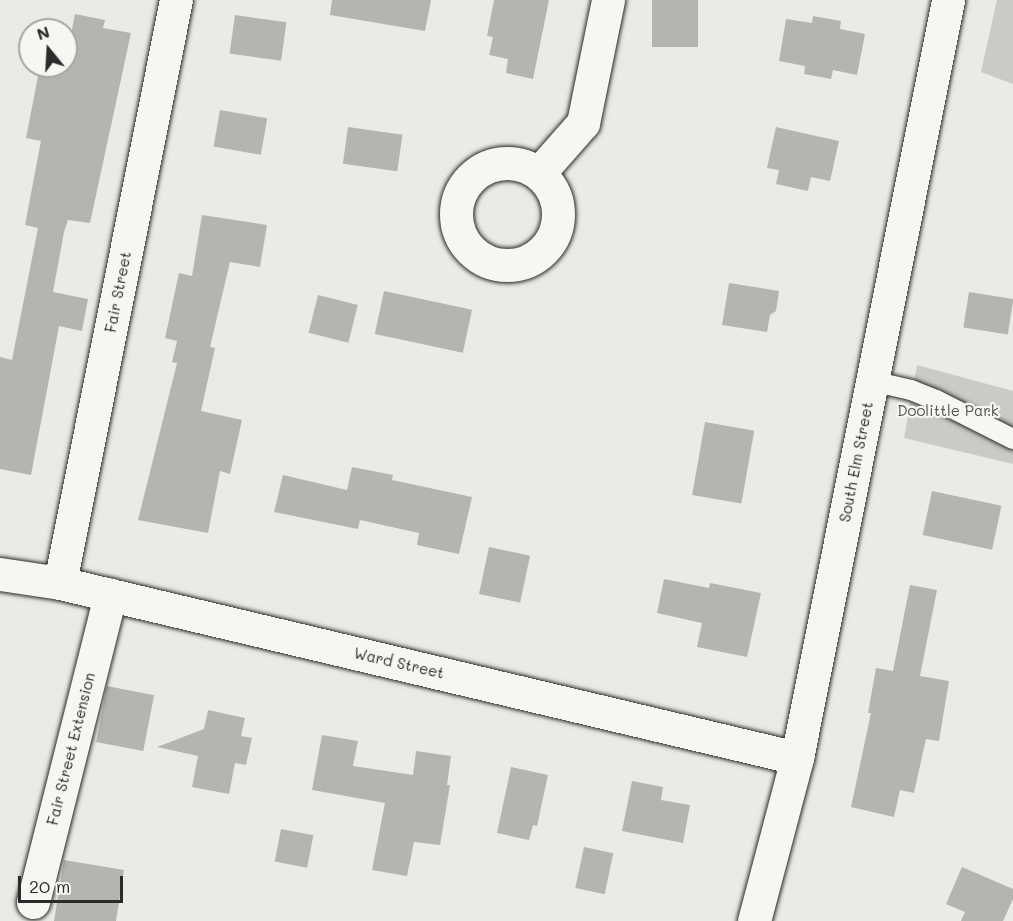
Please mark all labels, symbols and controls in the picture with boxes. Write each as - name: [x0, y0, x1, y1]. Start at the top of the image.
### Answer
- north arrow: [18, 18, 78, 78]
- text: N: [34, 20, 52, 44]
- street label: Fair Street: [101, 250, 135, 334]
- street label: South Elm Street: [836, 400, 876, 524]
- park label: Doolittle Park: [897, 402, 999, 420]
- street label: Ward Street: [352, 644, 446, 682]
- street label: Fair Street Extension: [43, 671, 99, 827]
- scale bar: [21, 864, 126, 902]
- text: 20 m: [29, 874, 70, 898]

